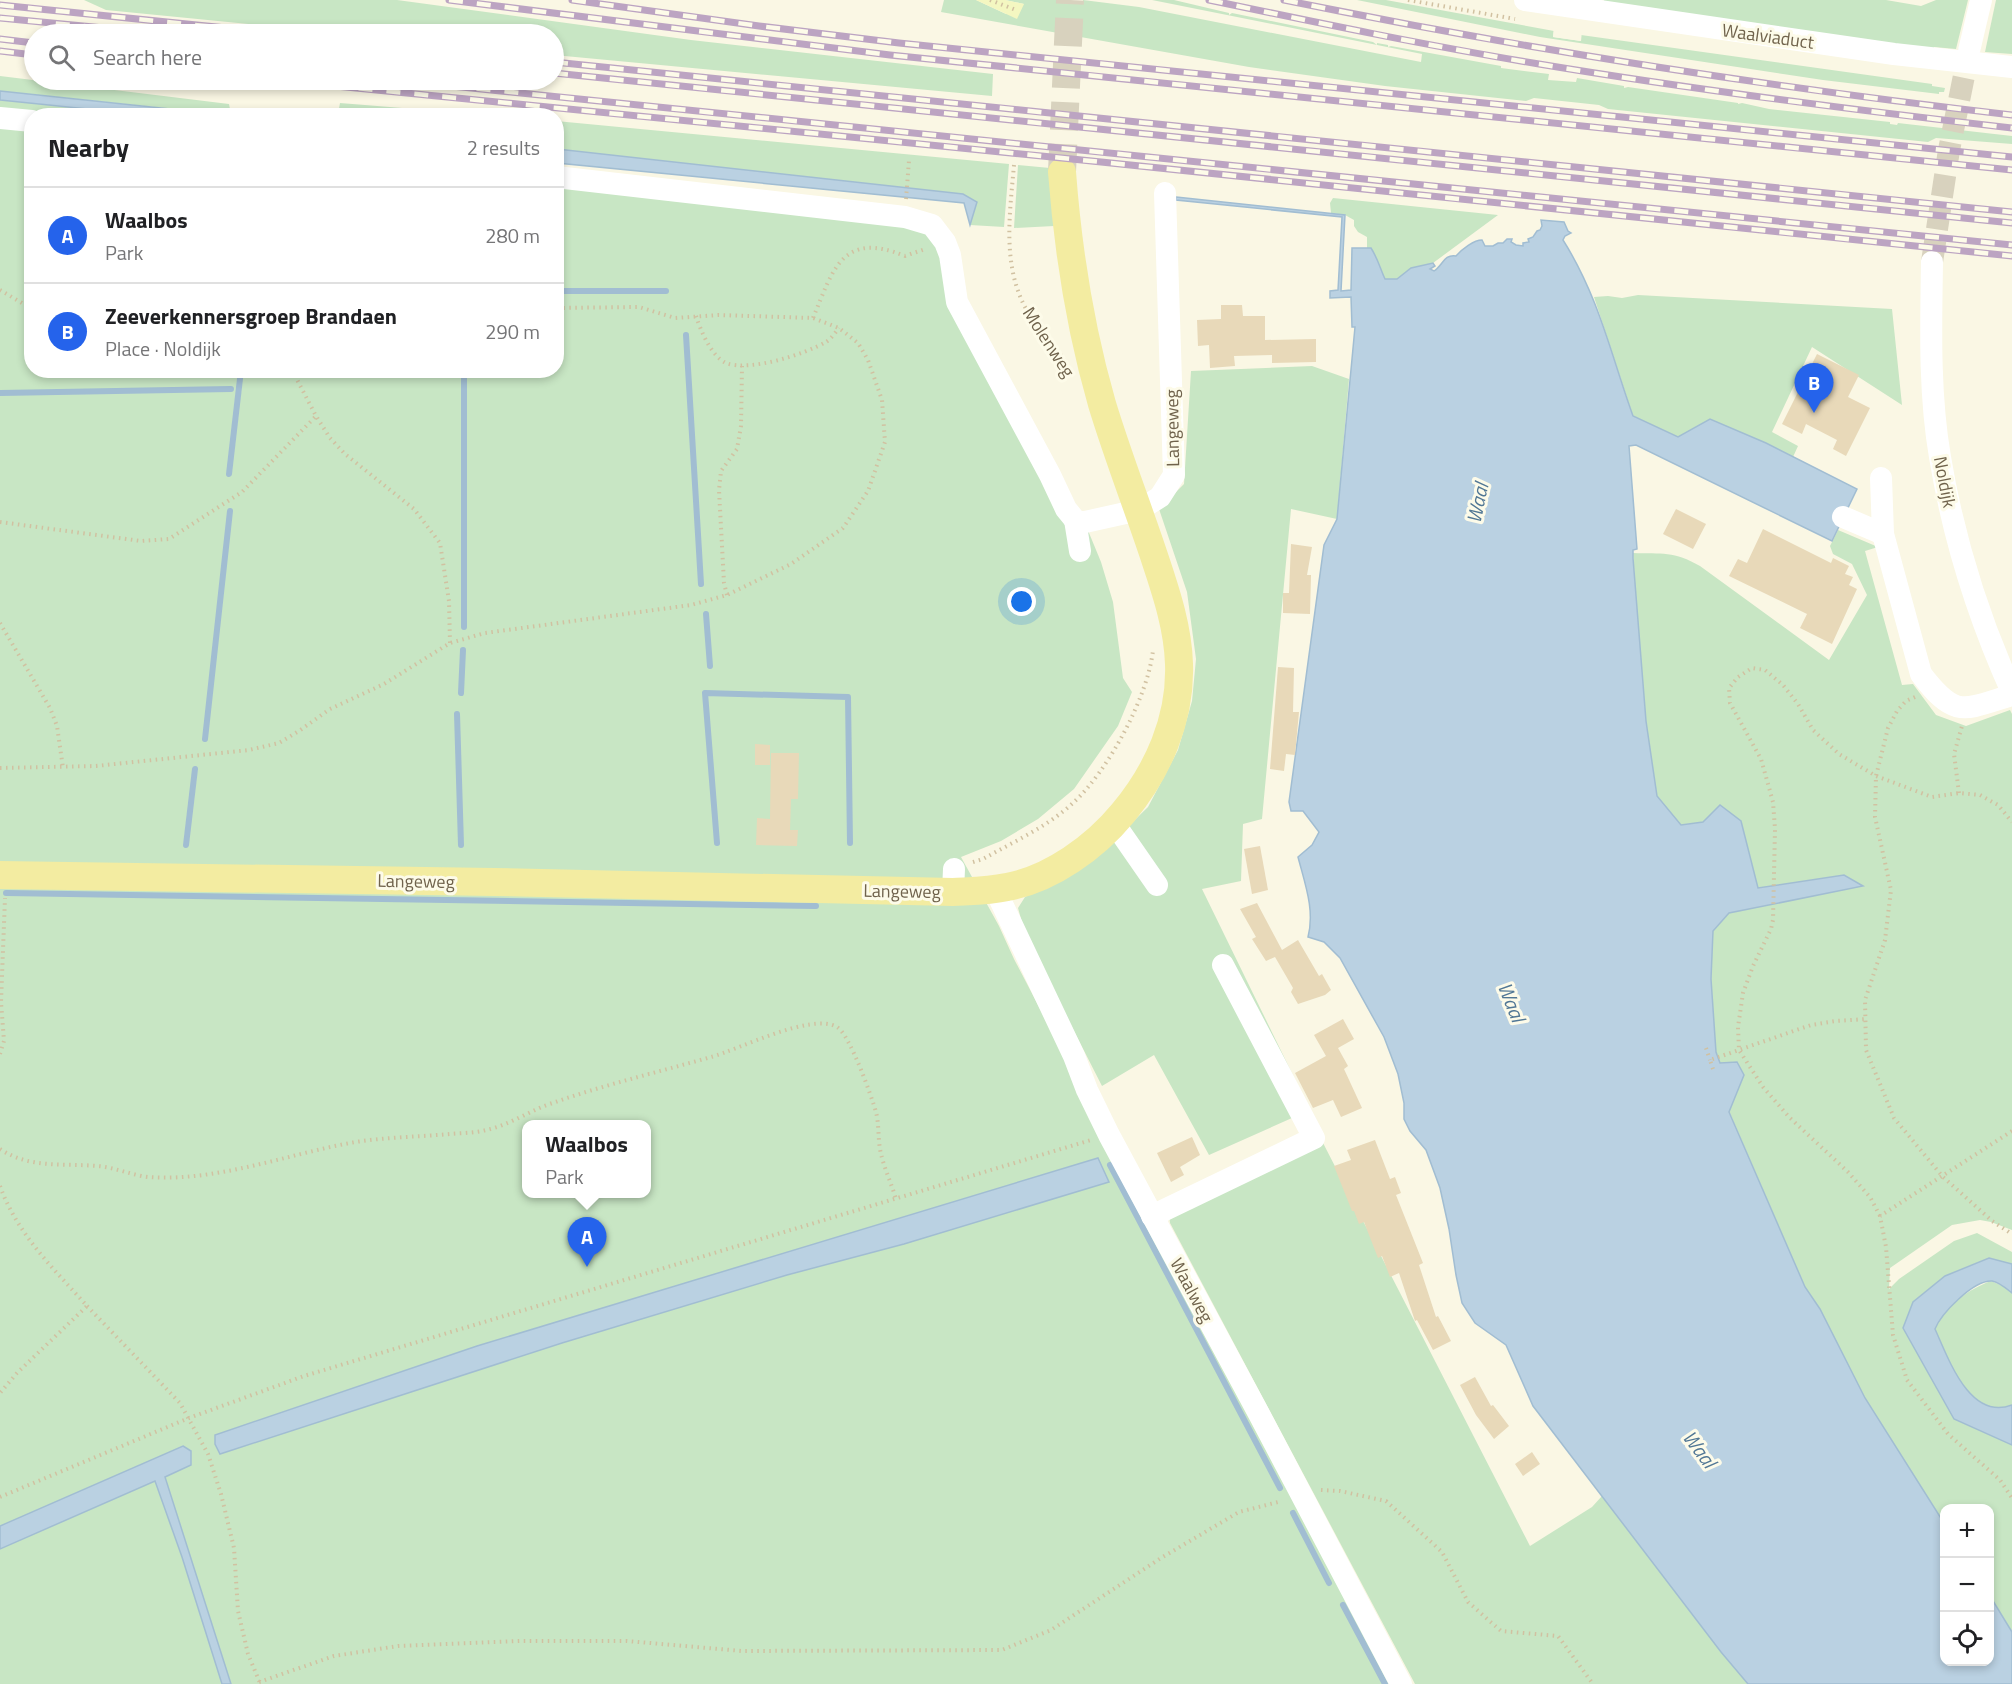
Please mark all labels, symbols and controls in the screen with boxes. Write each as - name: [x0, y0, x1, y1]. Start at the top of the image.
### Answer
- street label: Waalviaduct: [1720, 16, 1816, 56]
- search box: [24, 24, 564, 90]
- text: Search here: [93, 40, 202, 74]
- icon: search: [45, 41, 78, 74]
- text: Nearby: [48, 128, 129, 167]
- text: 2 results: [467, 132, 540, 163]
- text: Waalbos: [105, 203, 188, 237]
- text: A: [61, 220, 74, 251]
- text: 280 m: [485, 220, 540, 251]
- text: Park: [105, 237, 143, 268]
- text: Zeeverkennersgroep Brandaen: [105, 299, 397, 333]
- street label: Molenweg: [1016, 301, 1082, 383]
- text: B: [61, 316, 74, 347]
- text: 290 m: [485, 316, 540, 347]
- text: Place · Noldijk: [105, 333, 221, 364]
- pin: B: [1794, 364, 1834, 413]
- street label: Langeweg: [1158, 389, 1186, 467]
- street label: Noldijk: [1927, 454, 1963, 510]
- water label: Waal: [1458, 477, 1497, 526]
- your location: [1007, 587, 1036, 616]
- street label: Langeweg: [377, 867, 455, 895]
- street label: Langeweg: [863, 877, 941, 905]
- water label: Waal: [1490, 977, 1535, 1029]
- popup: [522, 1120, 651, 1198]
- text: Waalbos: [545, 1127, 628, 1161]
- text: Park: [545, 1161, 583, 1192]
- pin: A: [568, 1218, 606, 1267]
- street label: Waalweg: [1164, 1253, 1220, 1327]
- water label: Waal: [1675, 1424, 1726, 1477]
- map controls: [1940, 1504, 1994, 1666]
- button: +: [1940, 1504, 1994, 1558]
- button: −: [1940, 1558, 1994, 1612]
- button: locate: [1940, 1612, 1994, 1666]

